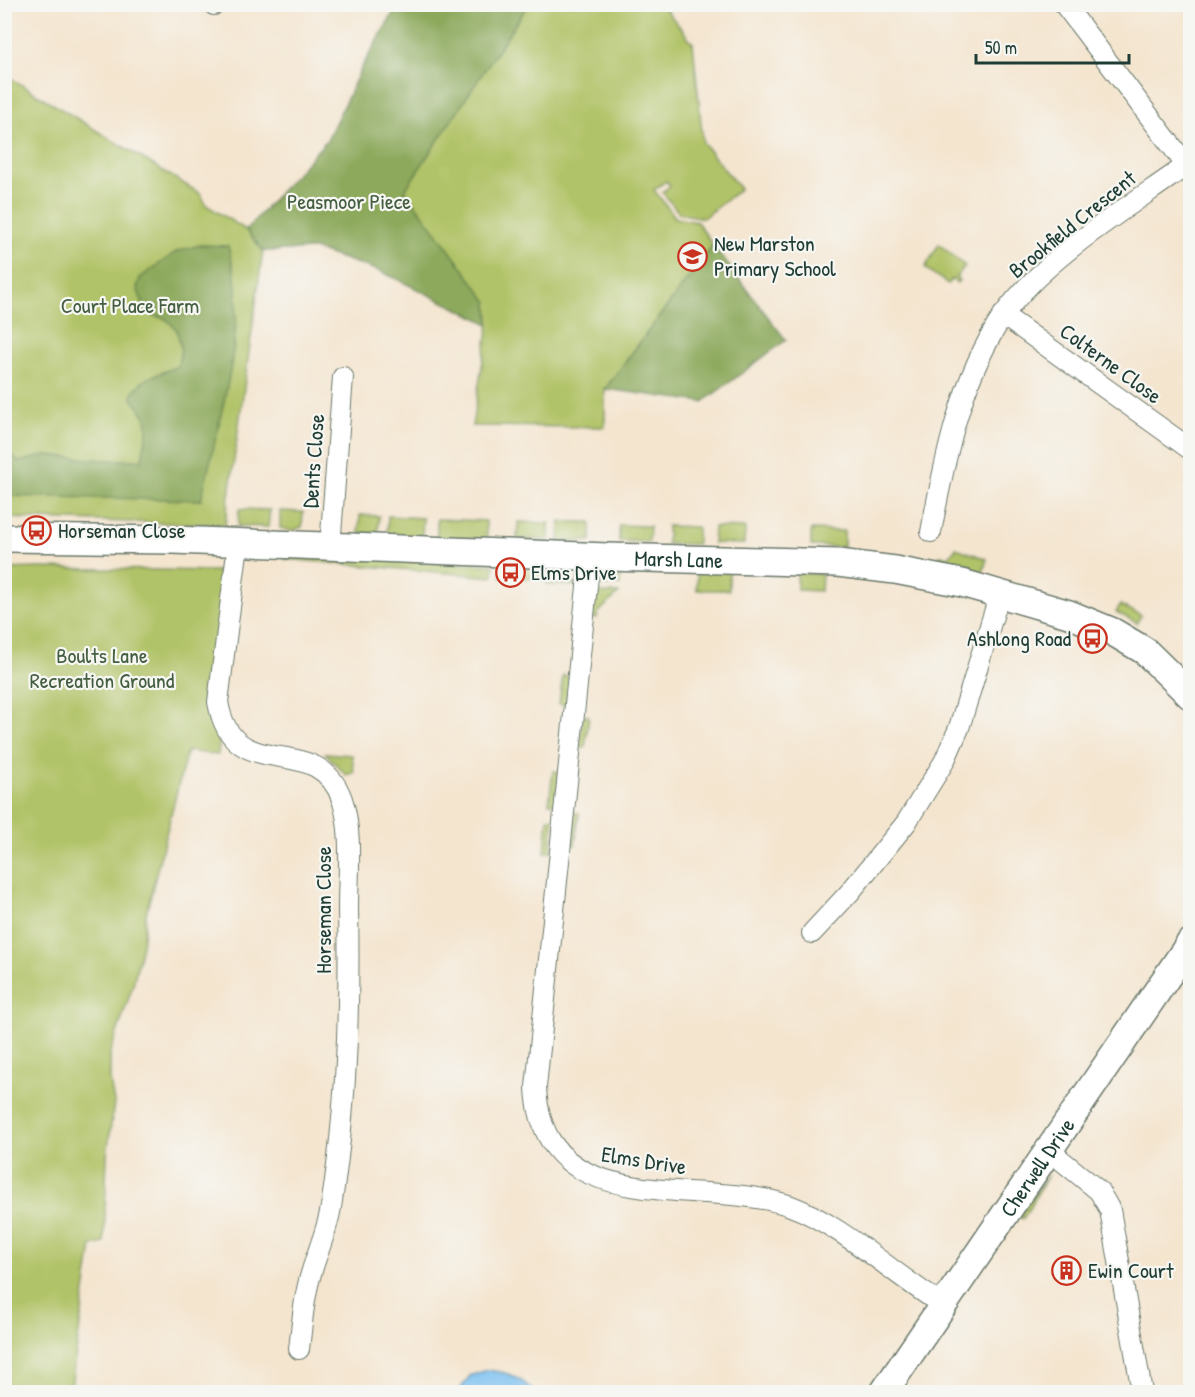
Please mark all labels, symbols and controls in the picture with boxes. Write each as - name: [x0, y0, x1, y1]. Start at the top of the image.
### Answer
- scale bar: [976, 27, 1129, 65]
- text: 50 m: [985, 35, 1017, 60]
- street label: Brookfield Crescent: [1002, 163, 1142, 285]
- park label: Peasmoor Piece: [287, 186, 411, 216]
- place label: New Marston Primary School: [714, 228, 836, 283]
- school or university icon: New Marston Primary School: [677, 240, 709, 272]
- park label: Court Place Farm: [61, 290, 199, 320]
- street label: Colterne Close: [1054, 316, 1168, 410]
- street label: Dents Close: [295, 413, 331, 509]
- bus stop icon: Horseman Close: [21, 514, 53, 546]
- place label: Horseman Close: [58, 515, 186, 545]
- street label: Marsh Lane: [634, 543, 724, 575]
- bus stop icon: Elms Drive: [494, 556, 526, 588]
- place label: Elms Drive: [531, 557, 617, 587]
- bus stop icon: Ashlong Road: [1076, 622, 1108, 654]
- place label: Ashlong Road: [967, 623, 1071, 653]
- park label: Boults Lane Recreation Ground: [30, 640, 175, 695]
- street label: Horseman Close: [308, 846, 338, 974]
- street label: Cherwell Drive: [993, 1112, 1082, 1223]
- street label: Elms Drive: [599, 1138, 689, 1182]
- building icon: Ewin Court: [1051, 1254, 1083, 1286]
- place label: Ewin Court: [1088, 1255, 1174, 1285]

